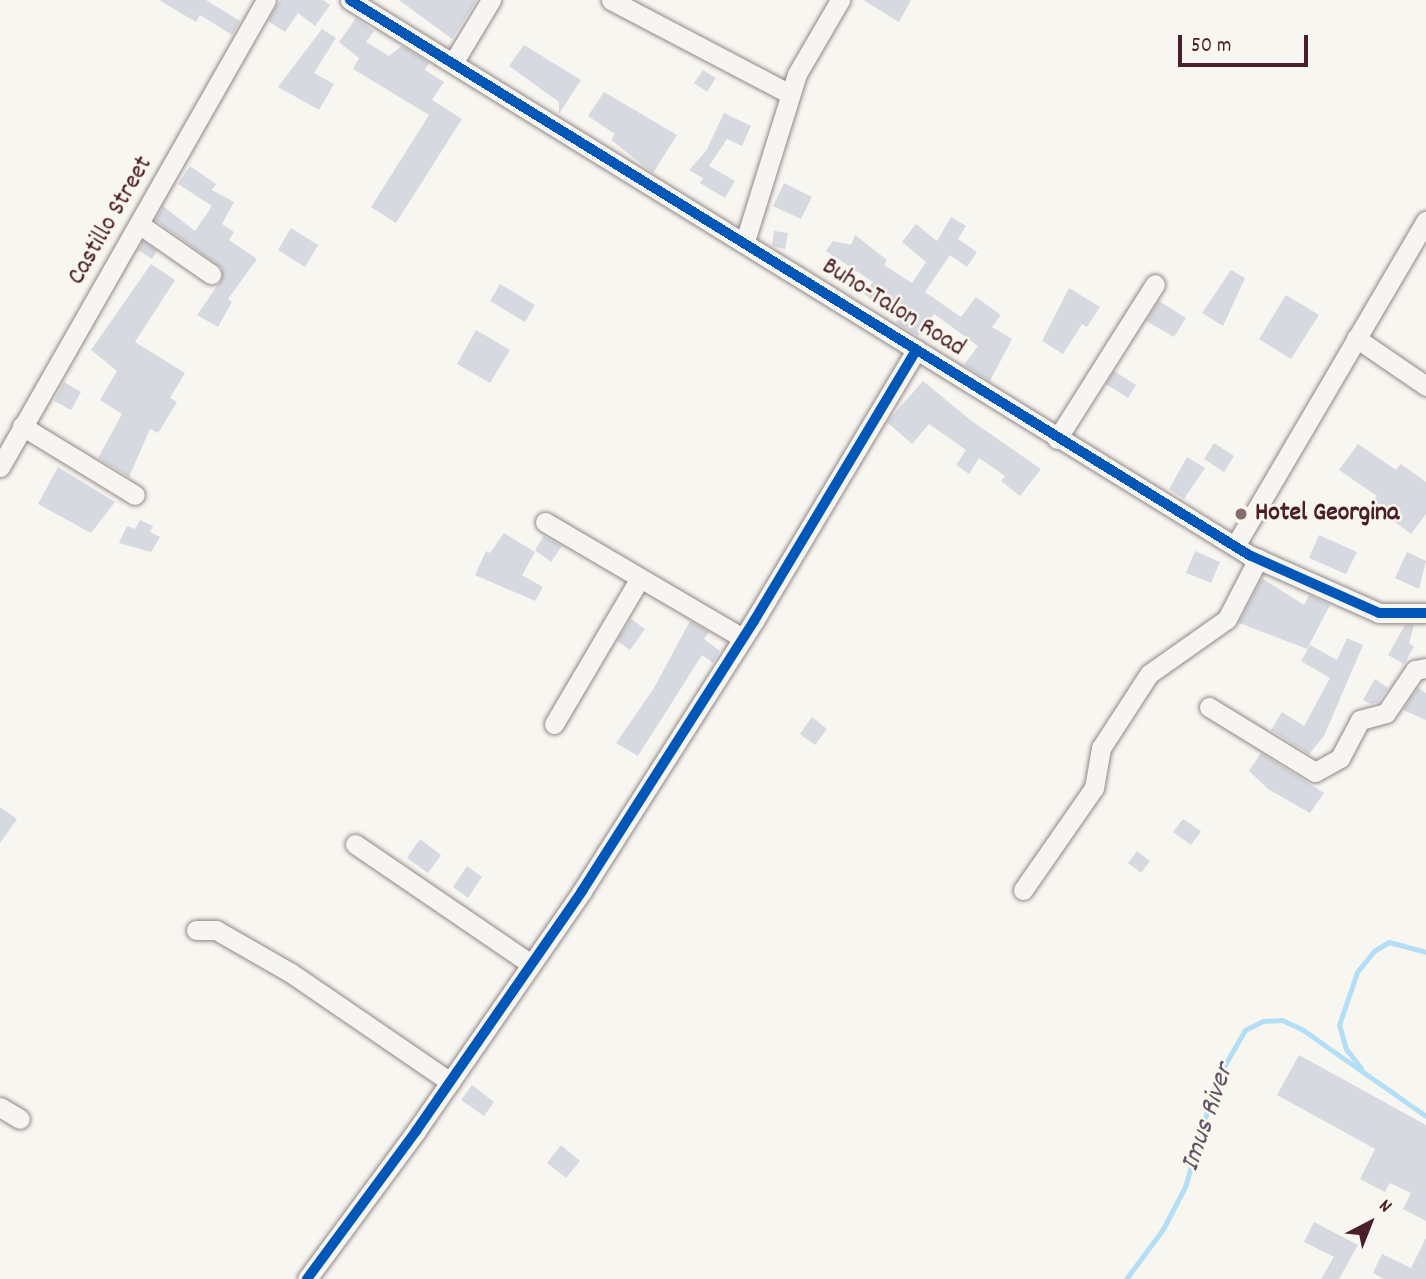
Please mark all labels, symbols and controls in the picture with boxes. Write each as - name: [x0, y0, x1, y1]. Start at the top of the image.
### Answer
- scale bar: [1181, 21, 1310, 65]
- text: 50 m: [1191, 32, 1231, 62]
- street label: Castillo Street: [62, 151, 160, 291]
- street label: Buho-Talon Road: [816, 252, 970, 364]
- place label: Hotel Georgina: [1255, 498, 1399, 530]
- marker: Hotel Georgina: [1233, 506, 1249, 522]
- water label: Imus River: [1175, 1060, 1243, 1176]
- north arrow: [1335, 1188, 1405, 1258]
- text: N: [1372, 1194, 1397, 1220]

